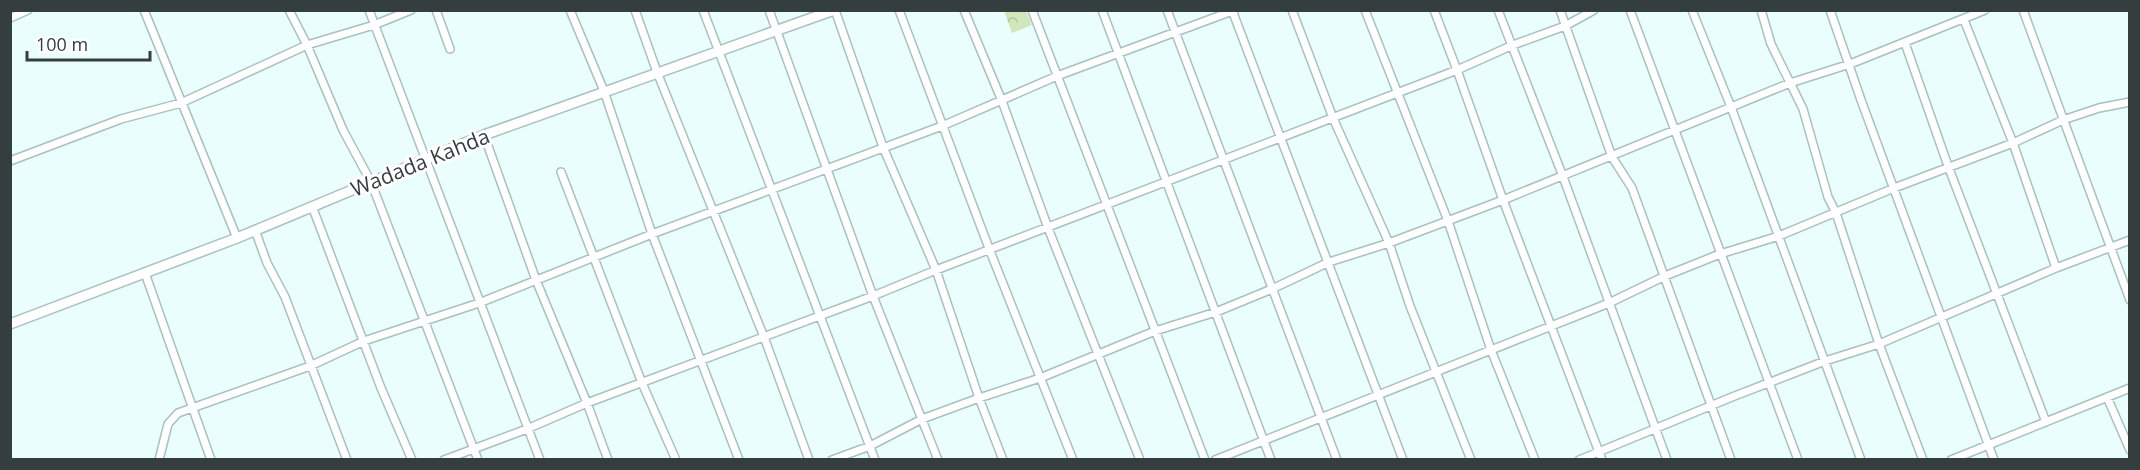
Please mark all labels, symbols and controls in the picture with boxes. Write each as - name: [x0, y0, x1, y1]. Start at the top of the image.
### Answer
- scale bar: [27, 24, 150, 62]
- text: 100 m: [36, 32, 88, 56]
- street label: Wadada Kahda: [346, 121, 494, 203]

